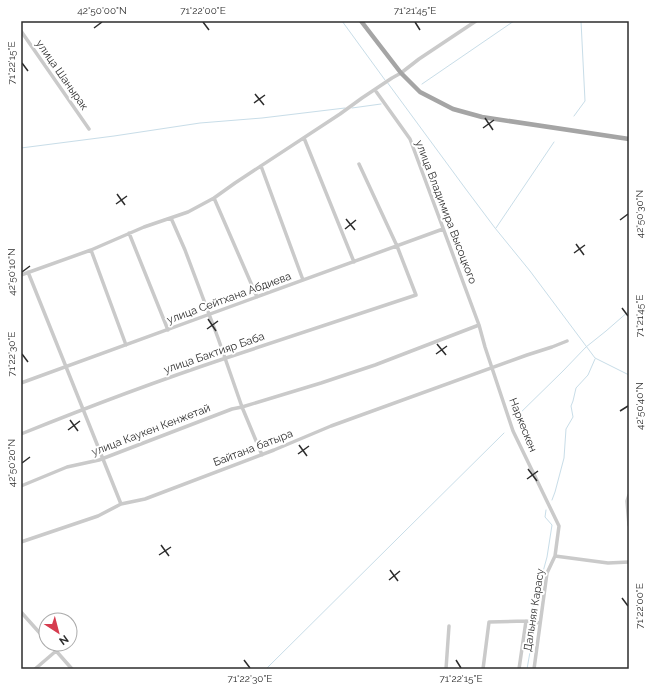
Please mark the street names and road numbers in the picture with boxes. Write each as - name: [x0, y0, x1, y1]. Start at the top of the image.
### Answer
- street label: улица Шанырак: [33, 37, 91, 113]
- street label: улица Владимира Высоцкого: [413, 138, 480, 286]
- street label: улица Сейтхана Абдиева: [165, 269, 293, 327]
- street label: улица Бактияр Баба: [162, 330, 266, 376]
- street label: Наркескен: [506, 396, 540, 454]
- street label: улица Каукен Кенжетай: [90, 401, 212, 459]
- street label: Байтана батыра: [211, 427, 295, 469]
- street label: Дальняя Карасу: [521, 567, 547, 653]

